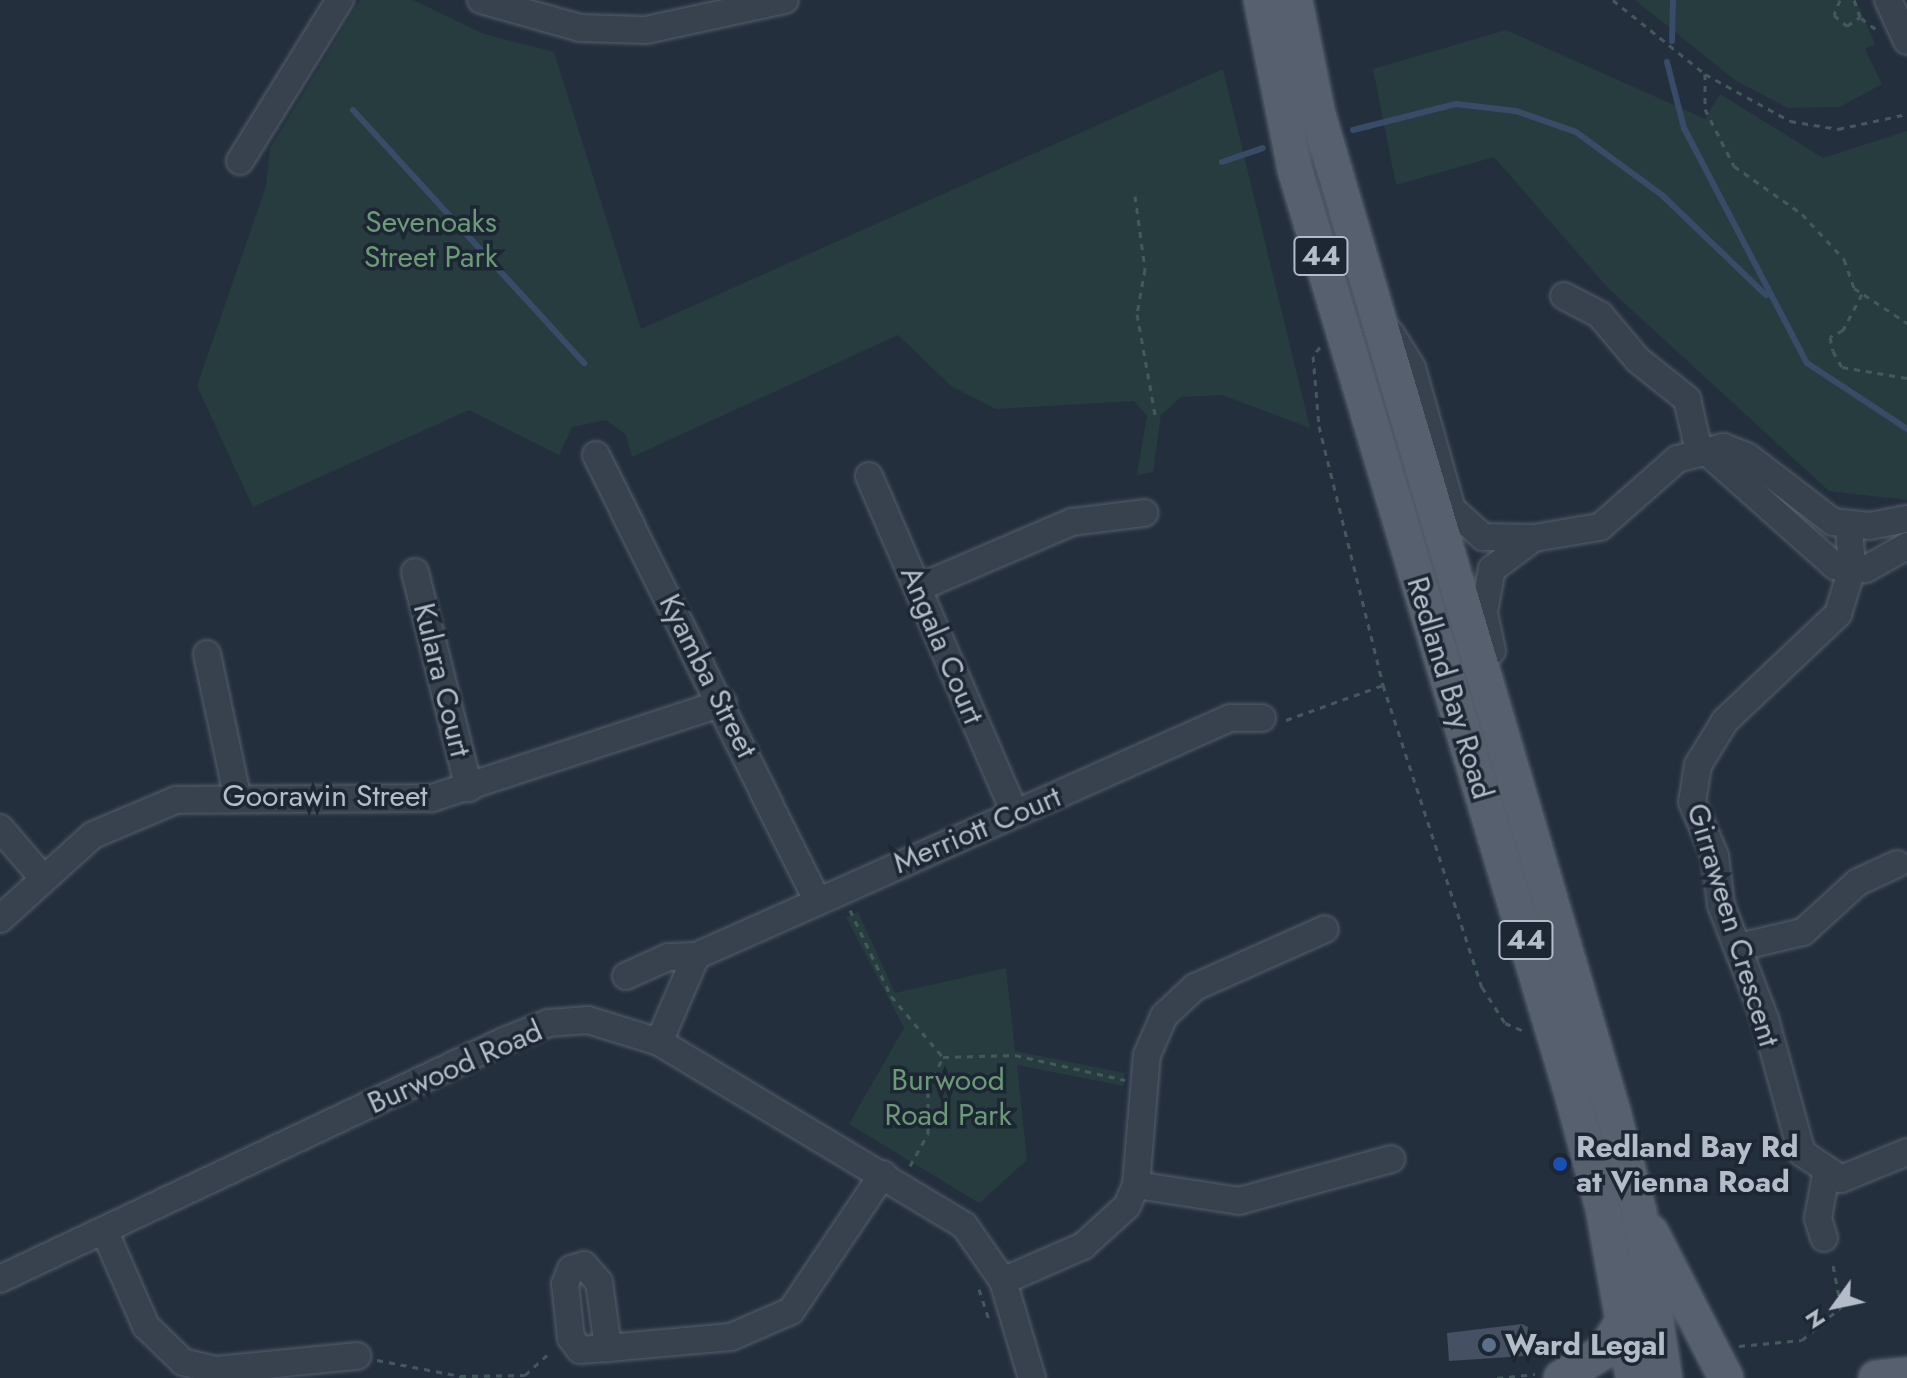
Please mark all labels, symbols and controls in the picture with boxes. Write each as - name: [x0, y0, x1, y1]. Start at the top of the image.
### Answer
- park label: Sevenoaks Street Park: [364, 204, 498, 274]
- road number: 44: [1293, 232, 1349, 280]
- street label: Angala Court: [893, 561, 991, 729]
- street label: Redland Bay Road: [1399, 573, 1501, 803]
- street label: Kyamba Street: [651, 588, 765, 764]
- street label: Kulara Court: [406, 599, 478, 761]
- street label: Goorawin Street: [222, 778, 428, 814]
- street label: Merriott Court: [888, 779, 1066, 881]
- street label: Girraween Crescent: [1679, 799, 1787, 1051]
- road number: 44: [1498, 916, 1554, 964]
- street label: Burwood Road: [362, 1012, 548, 1122]
- park label: Burwood Road Park: [884, 1062, 1012, 1132]
- place label: Redland Bay Rd at Vienna Road: [1576, 1129, 1799, 1200]
- marker: Redland Bay Rd at Vienna Road: [1551, 1155, 1569, 1173]
- north arrow: [1795, 1266, 1875, 1346]
- text: N: [1797, 1303, 1833, 1335]
- place label: Ward Legal: [1505, 1327, 1666, 1363]
- marker: Ward Legal: [1480, 1336, 1498, 1354]

